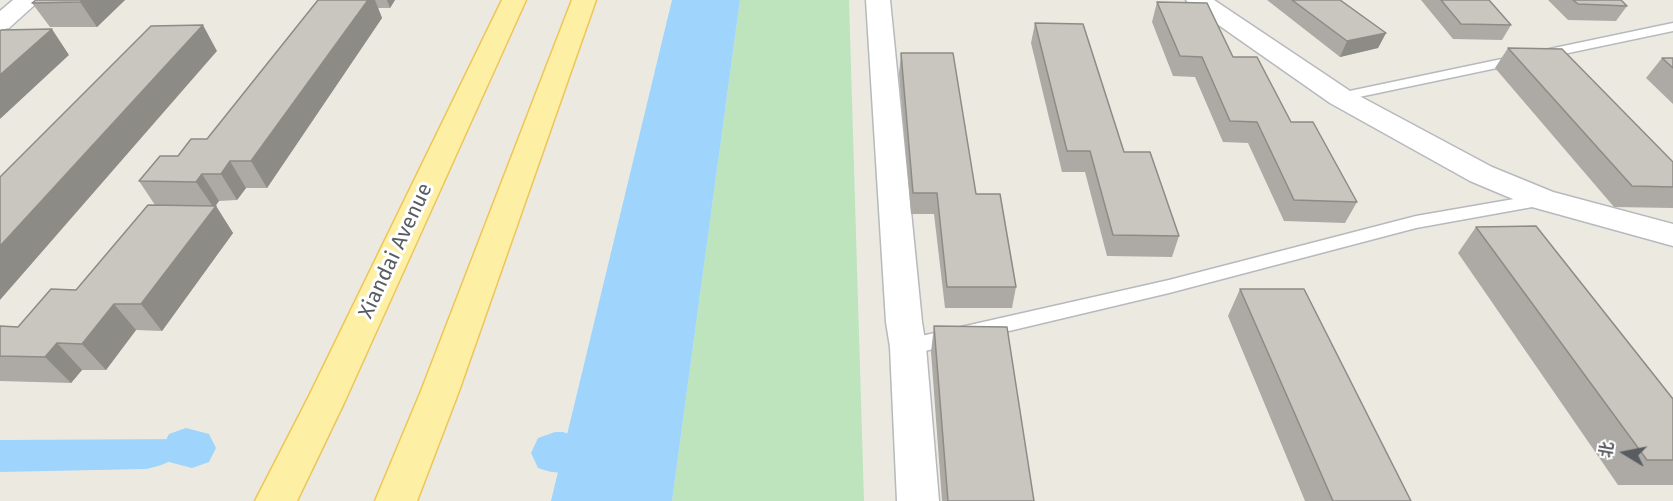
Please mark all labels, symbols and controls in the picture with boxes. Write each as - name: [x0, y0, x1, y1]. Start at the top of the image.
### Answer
- street label: Xiandai Avenue: [354, 179, 438, 323]
- north arrow: [1595, 423, 1655, 483]
- text: 北: [1596, 440, 1618, 459]

